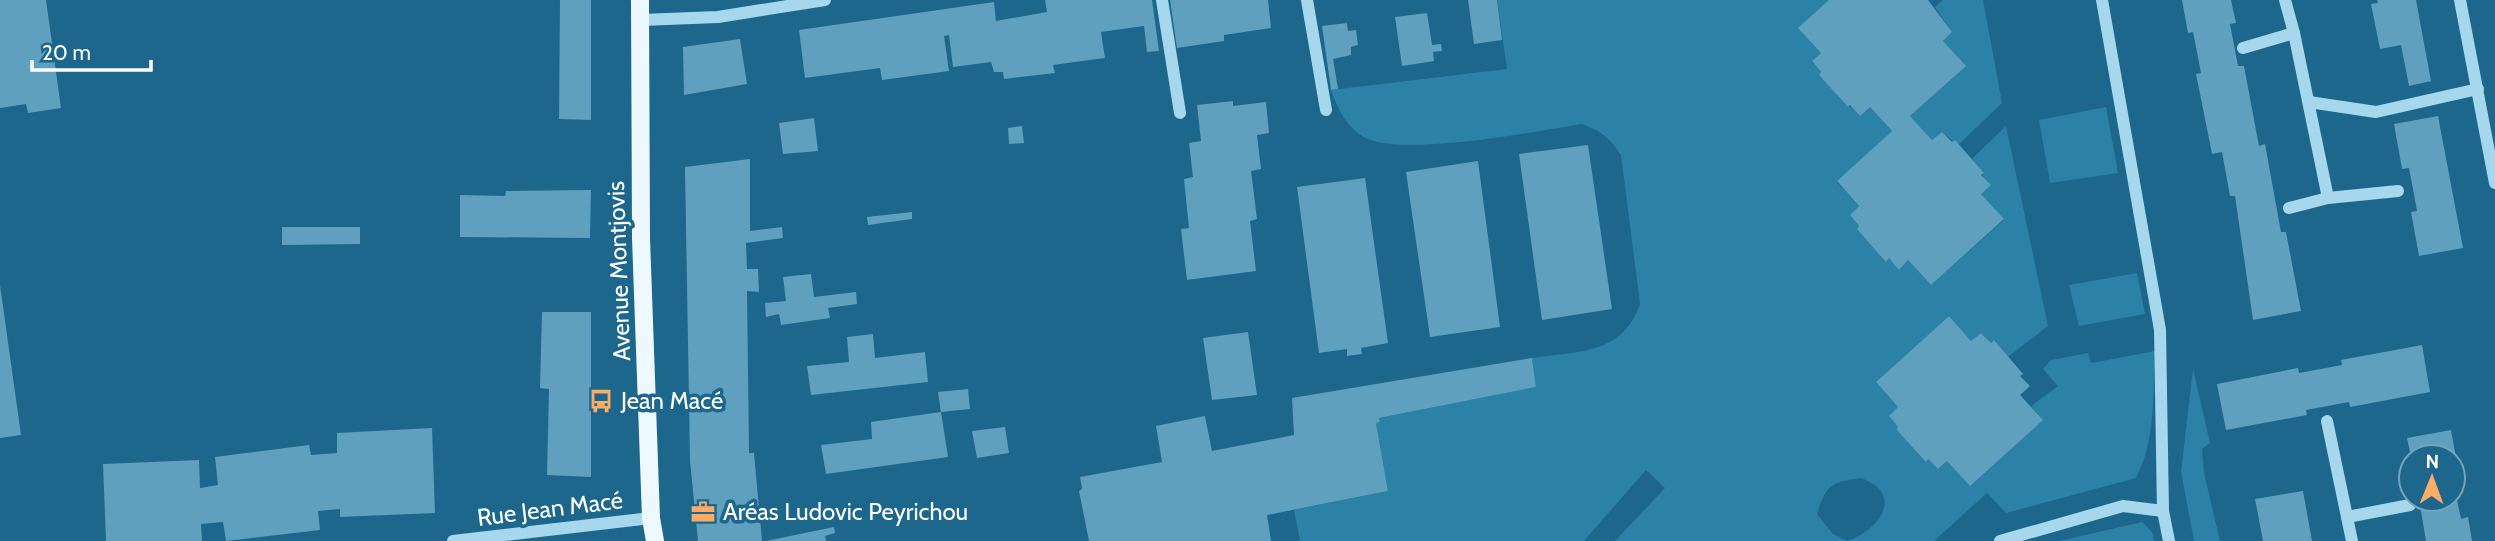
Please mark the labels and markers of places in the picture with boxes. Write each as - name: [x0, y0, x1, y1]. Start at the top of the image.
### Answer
- place label: Jean Macé: [620, 386, 723, 415]
- bus stop icon: Jean Macé: [587, 387, 615, 415]
- place label: Aréas Ludovic Peyrichou: [723, 497, 968, 526]
- office icon: Aréas Ludovic Peyrichou: [689, 498, 717, 526]

